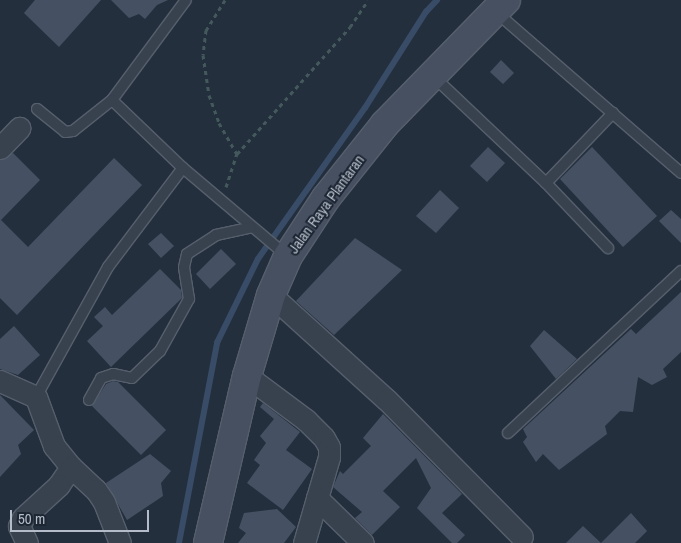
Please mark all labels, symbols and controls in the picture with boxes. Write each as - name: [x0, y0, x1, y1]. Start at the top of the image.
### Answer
- street label: Jalan Raya Plantaran: [284, 151, 368, 257]
- scale bar: [12, 500, 151, 532]
- text: 50 m: [18, 508, 45, 529]

